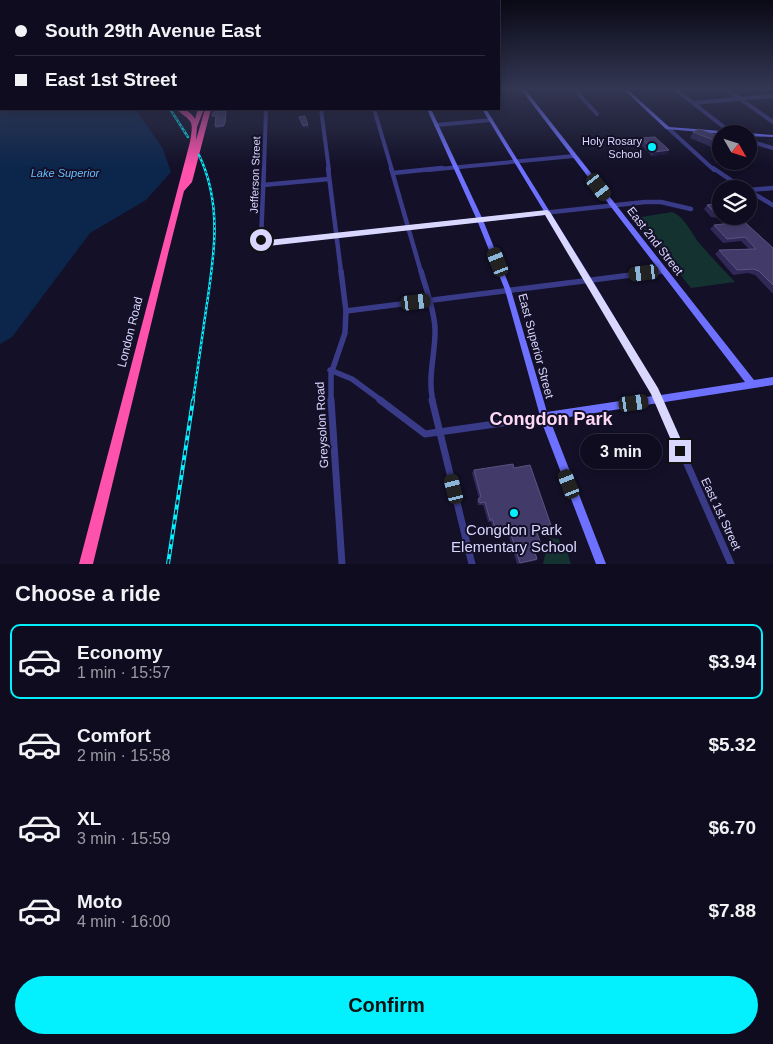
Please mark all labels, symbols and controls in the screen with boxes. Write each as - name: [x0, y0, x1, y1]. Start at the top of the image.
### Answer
- text: South 29th Avenue East: [45, 20, 261, 41]
- text: East 1st Street: [45, 69, 177, 90]
- north arrow: [712, 125, 758, 170]
- map controls: [712, 125, 757, 225]
- place label: Holy Rosary School: [582, 135, 642, 160]
- street label: Jefferson Street: [248, 136, 262, 214]
- marker: Holy Rosary School: [646, 141, 658, 153]
- water label: Lake Superior: [31, 167, 101, 179]
- car: [583, 171, 614, 203]
- button: layers: [712, 180, 757, 225]
- street label: East 2nd Street: [624, 204, 686, 278]
- route start: [250, 229, 272, 251]
- car: [485, 245, 510, 279]
- car: [628, 264, 659, 282]
- street label: East Superior Street: [515, 292, 557, 401]
- car: [400, 293, 431, 311]
- street label: London Road: [114, 295, 146, 369]
- street label: Greysolon Road: [313, 381, 331, 469]
- car: [618, 393, 649, 413]
- district label: Congdon Park: [489, 409, 613, 429]
- callout: 3 min: [580, 434, 662, 468]
- route end: [669, 440, 691, 462]
- text: 3 min: [600, 443, 642, 460]
- car: [556, 467, 581, 501]
- car: [443, 473, 464, 505]
- street label: East 1st Street: [698, 475, 744, 553]
- marker: Congdon Park Elementary School: [508, 507, 520, 519]
- place label: Congdon Park Elementary School: [451, 521, 577, 555]
- text: Choose a ride: [15, 581, 160, 606]
- icon: car: [17, 639, 62, 684]
- text: Economy: [77, 642, 163, 663]
- text: $3.94: [708, 651, 756, 672]
- text: 1 min · 15:57: [77, 664, 170, 681]
- icon: car: [17, 722, 62, 767]
- text: Comfort: [77, 725, 151, 746]
- text: $5.32: [708, 734, 756, 755]
- text: 2 min · 15:58: [77, 747, 170, 764]
- icon: car: [17, 805, 62, 850]
- text: XL: [77, 808, 101, 829]
- text: $6.70: [708, 817, 756, 838]
- text: 3 min · 15:59: [77, 830, 170, 847]
- icon: car: [17, 888, 62, 933]
- text: Moto: [77, 891, 122, 912]
- text: $7.88: [708, 900, 756, 921]
- text: 4 min · 16:00: [77, 913, 170, 930]
- button: Confirm: [15, 976, 758, 1034]

